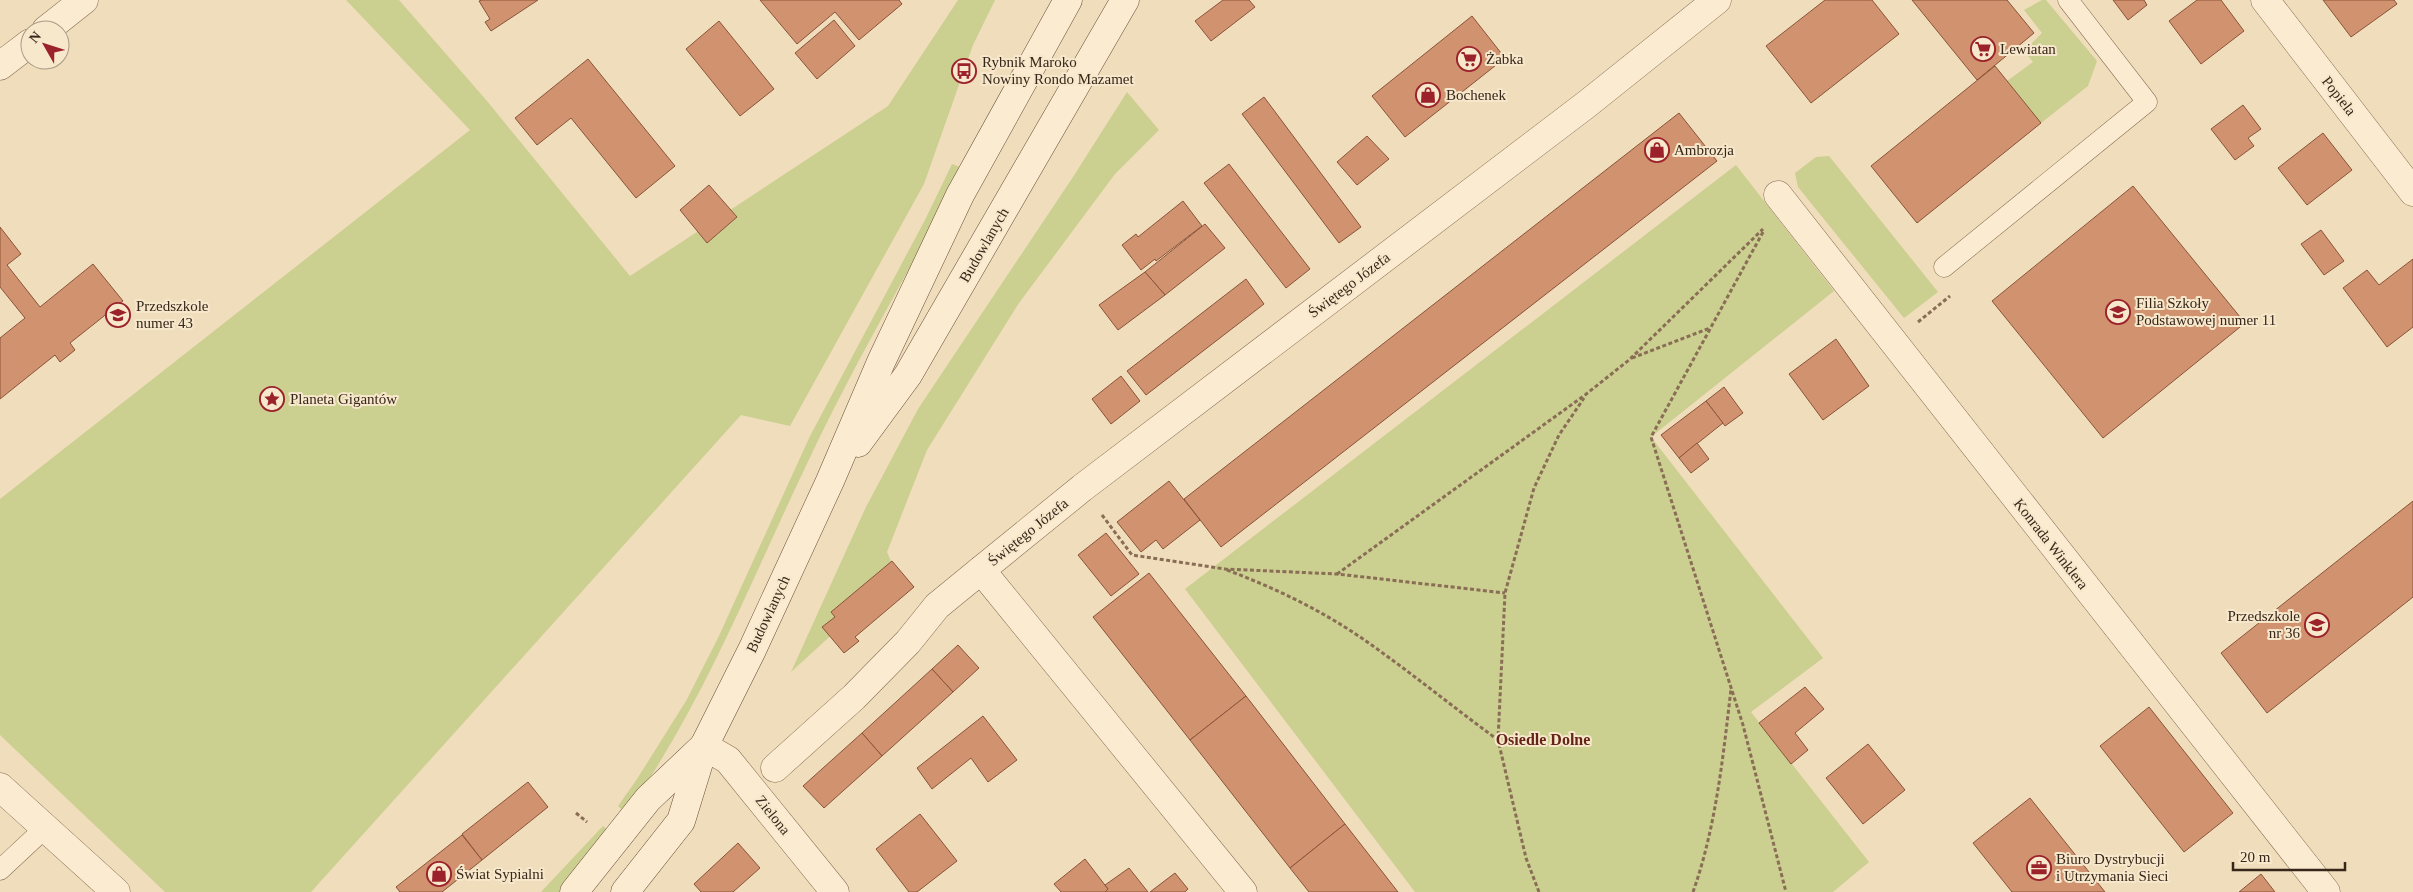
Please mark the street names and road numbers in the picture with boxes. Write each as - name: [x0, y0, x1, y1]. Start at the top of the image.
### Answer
- street label: Popiela: [2319, 73, 2359, 119]
- street label: Budowlanych: [956, 204, 1012, 285]
- street label: Świętego Józefa: [1305, 249, 1393, 321]
- street label: Świętego Józefa: [985, 495, 1071, 569]
- street label: Konrada Winklera: [2011, 496, 2091, 593]
- street label: Budowlanych: [743, 572, 793, 655]
- street label: Zielona: [752, 792, 794, 838]

